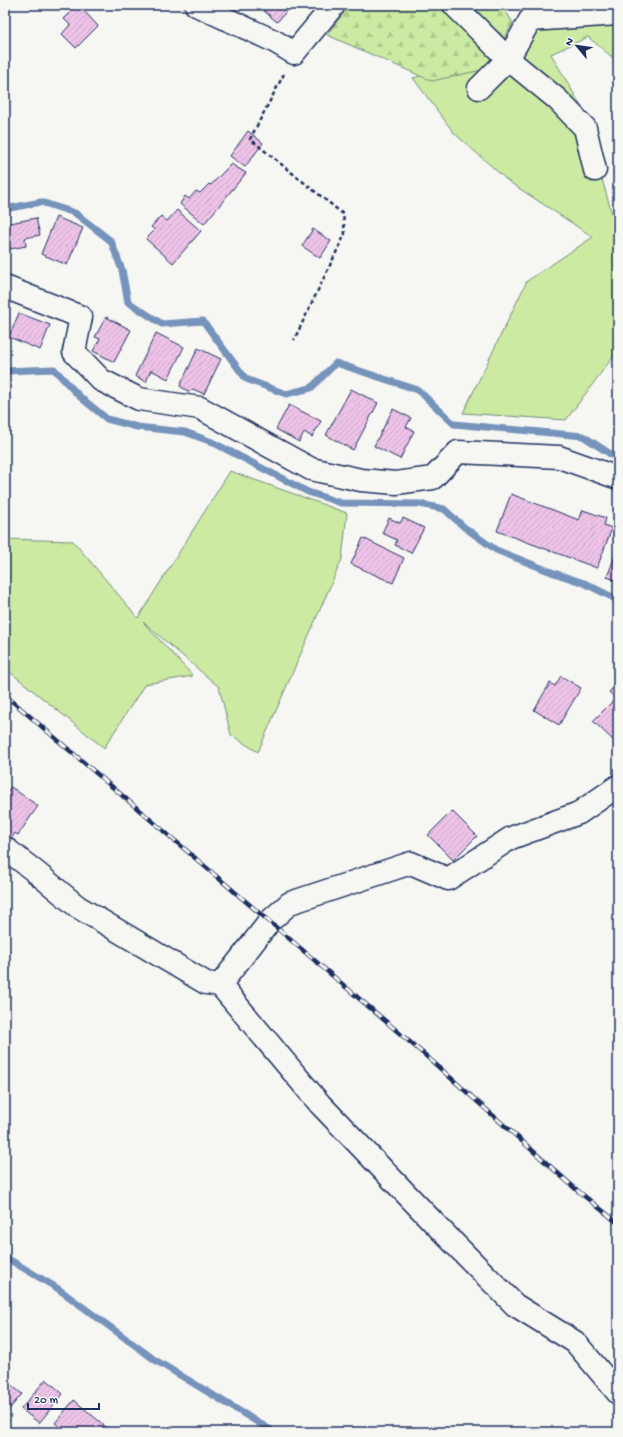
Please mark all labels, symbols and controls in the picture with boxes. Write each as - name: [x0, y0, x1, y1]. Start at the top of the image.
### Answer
- north arrow: [557, 26, 597, 66]
- text: N: [563, 36, 577, 48]
- scale bar: [28, 1385, 99, 1411]
- text: 20 m: [34, 1394, 59, 1408]

